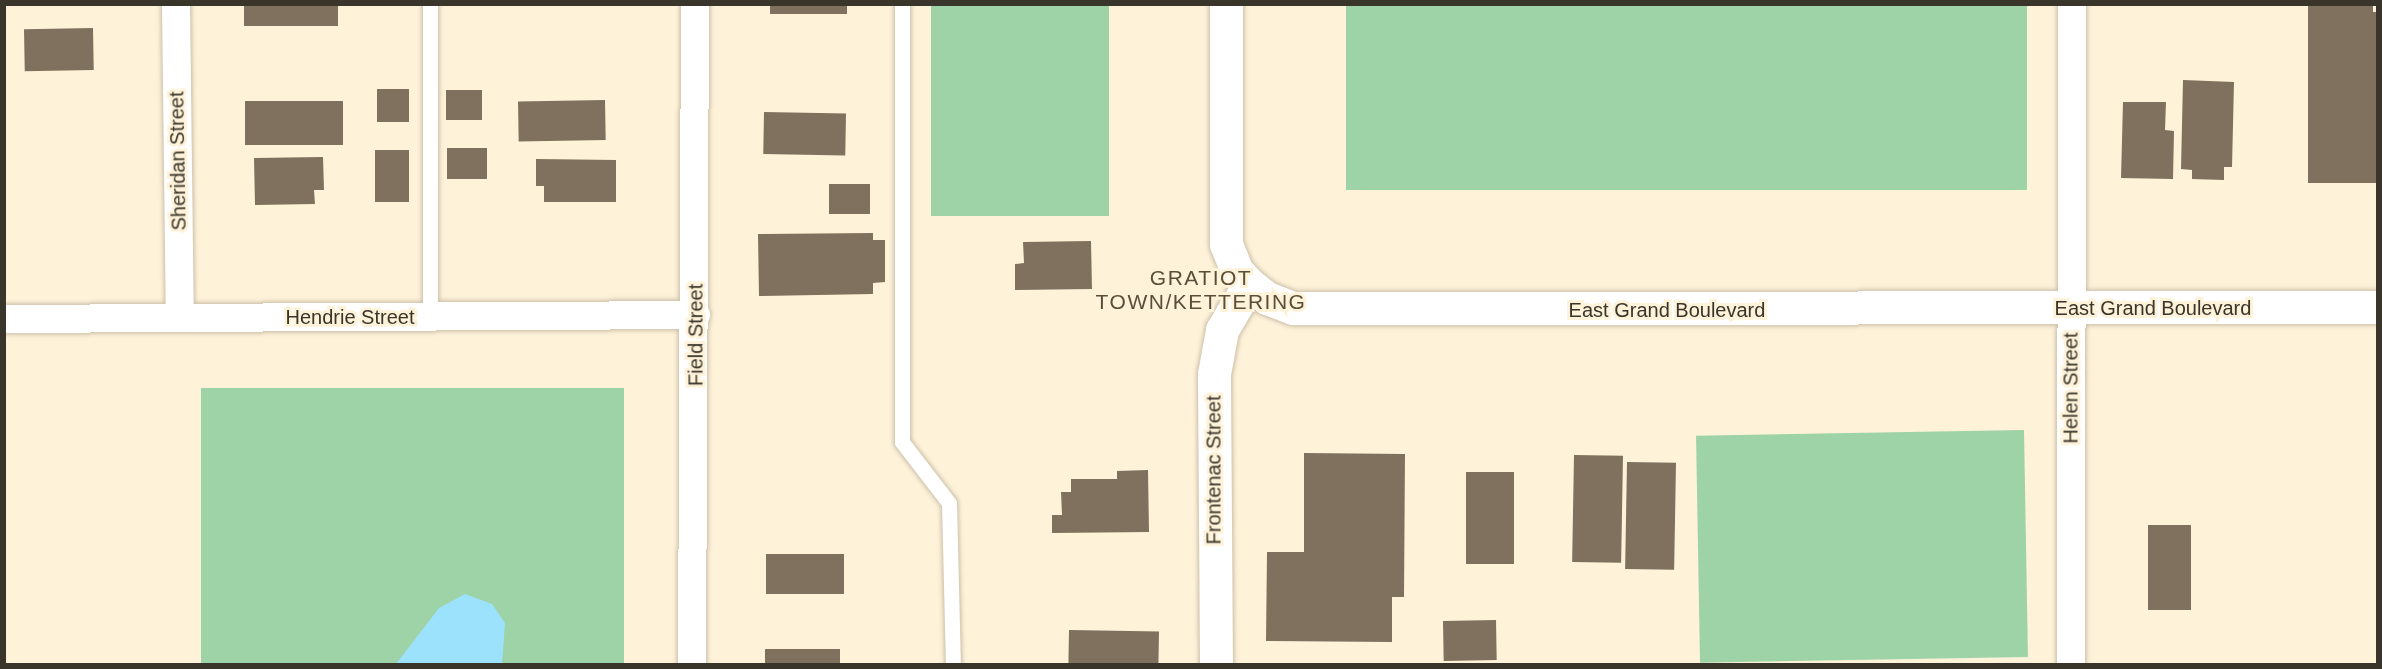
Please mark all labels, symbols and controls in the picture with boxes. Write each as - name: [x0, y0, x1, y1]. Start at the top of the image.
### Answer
- street label: Sheridan Street: [165, 91, 191, 231]
- district label: GRATIOT TOWN/KETTERING: [1096, 265, 1306, 315]
- street label: Field Street: [684, 284, 708, 386]
- street label: East Grand Boulevard: [2055, 296, 2251, 320]
- street label: East Grand Boulevard: [1569, 298, 1765, 322]
- street label: Hendrie Street: [286, 305, 414, 329]
- street label: Helen Street: [2059, 332, 2083, 444]
- street label: Frontenac Street: [1202, 396, 1226, 544]

